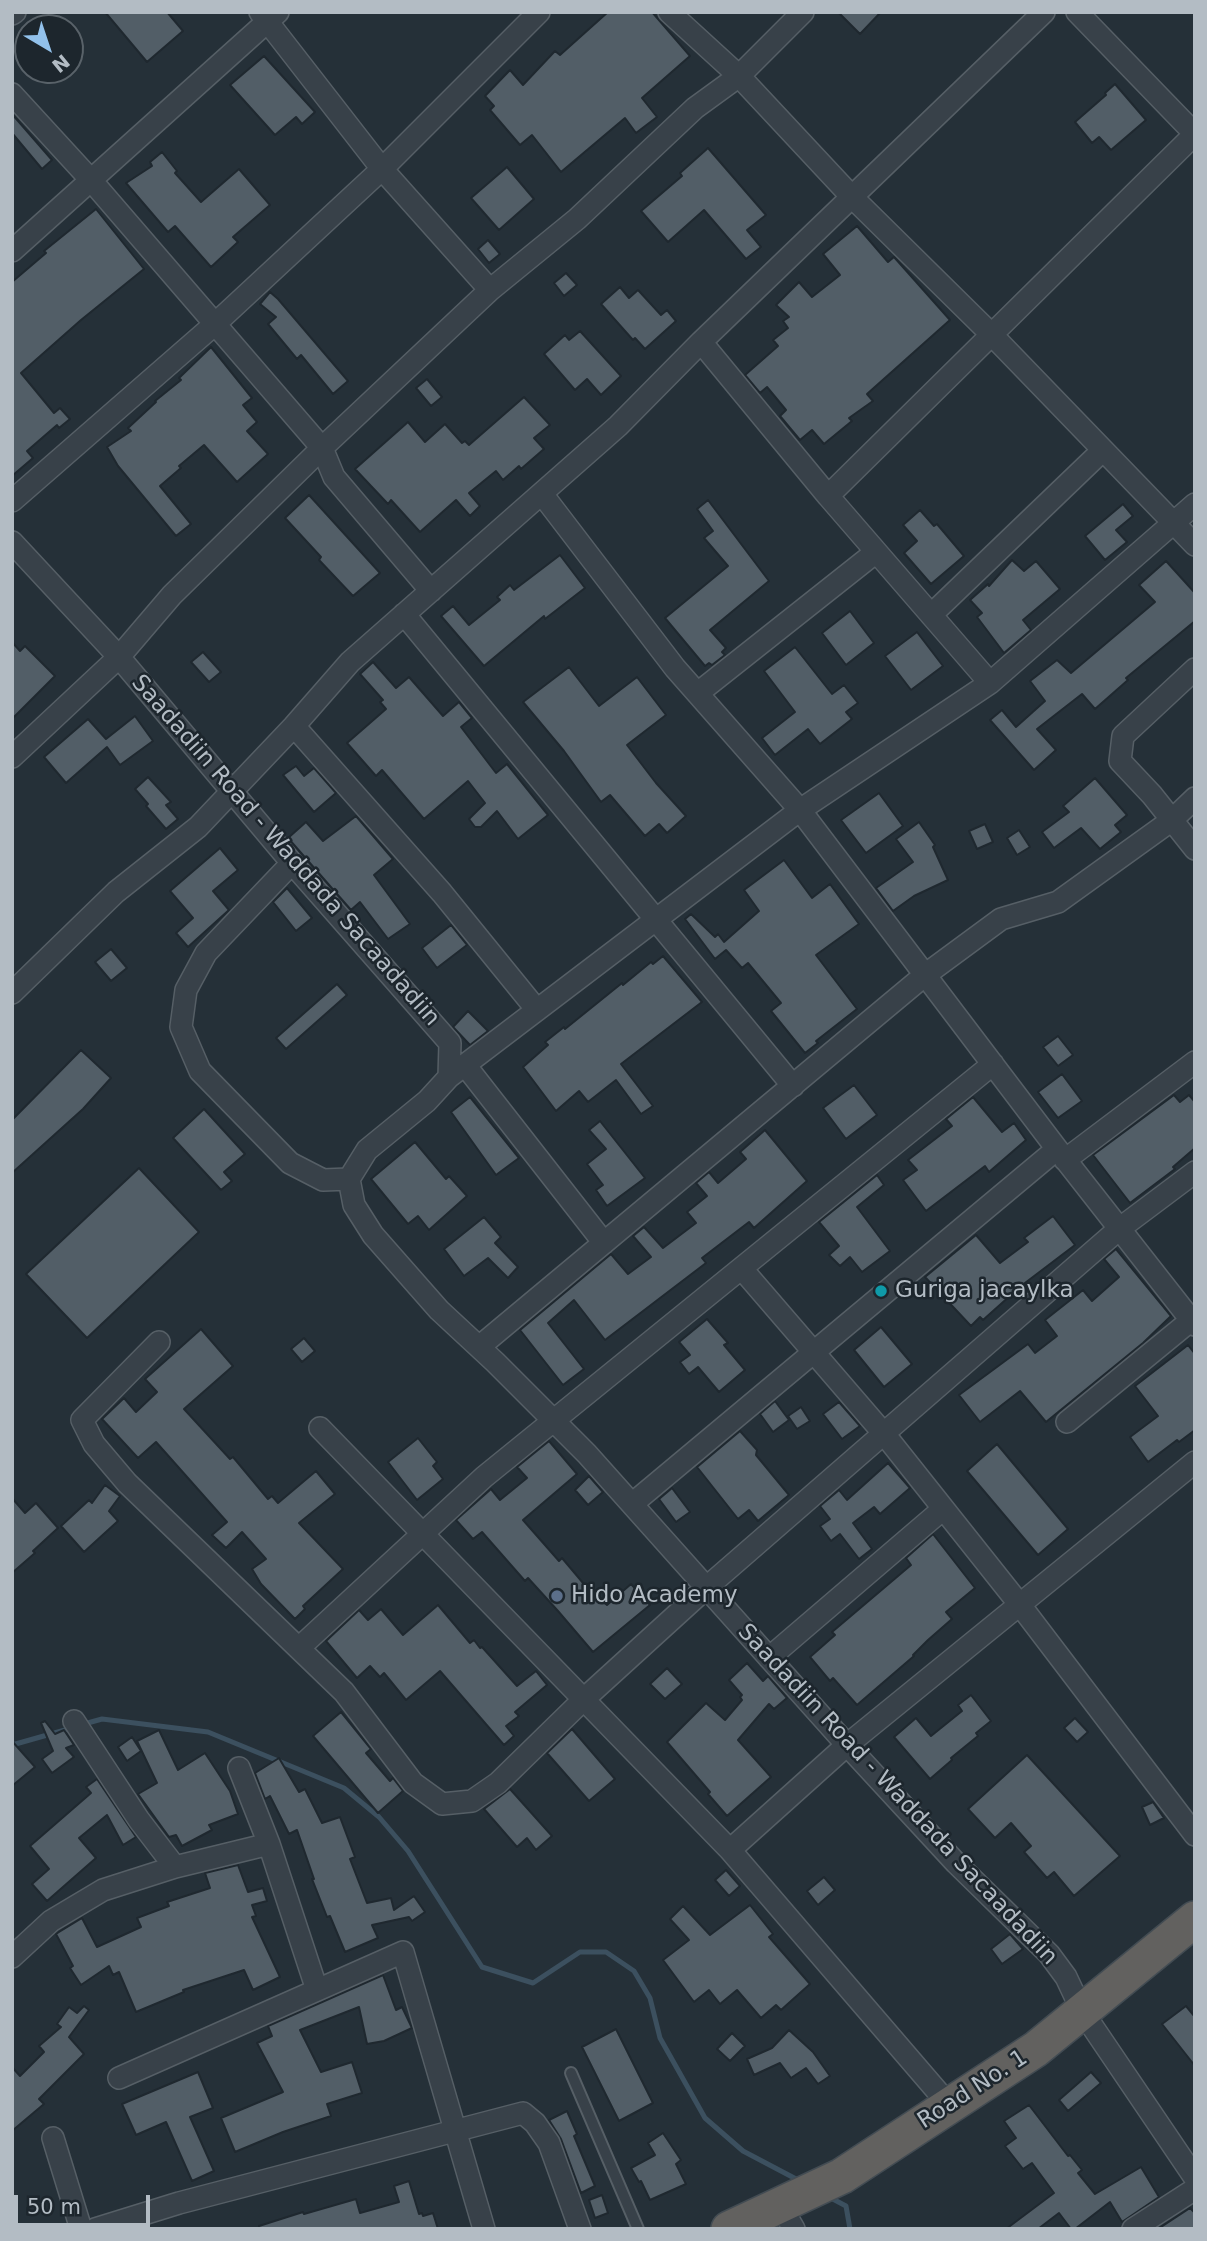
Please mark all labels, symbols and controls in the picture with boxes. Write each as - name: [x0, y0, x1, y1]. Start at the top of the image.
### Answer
- north arrow: [14, 14, 84, 84]
- text: N: [48, 50, 74, 77]
- street label: Saadadiin Road - Waddada Sacaadadiin: [125, 670, 445, 1032]
- place label: Guriga jacaylka: [895, 1277, 1073, 1305]
- marker: Guriga jacaylka: [873, 1283, 889, 1299]
- place label: Hido Academy: [571, 1582, 738, 1610]
- marker: Hido Academy: [549, 1588, 565, 1604]
- street label: Saadadiin Road - Waddada Sacaadadiin: [731, 1619, 1063, 1971]
- street label: Road No. 1: [913, 2044, 1033, 2136]
- scale bar: [18, 2182, 154, 2226]
- text: 50 m: [27, 2195, 81, 2219]

